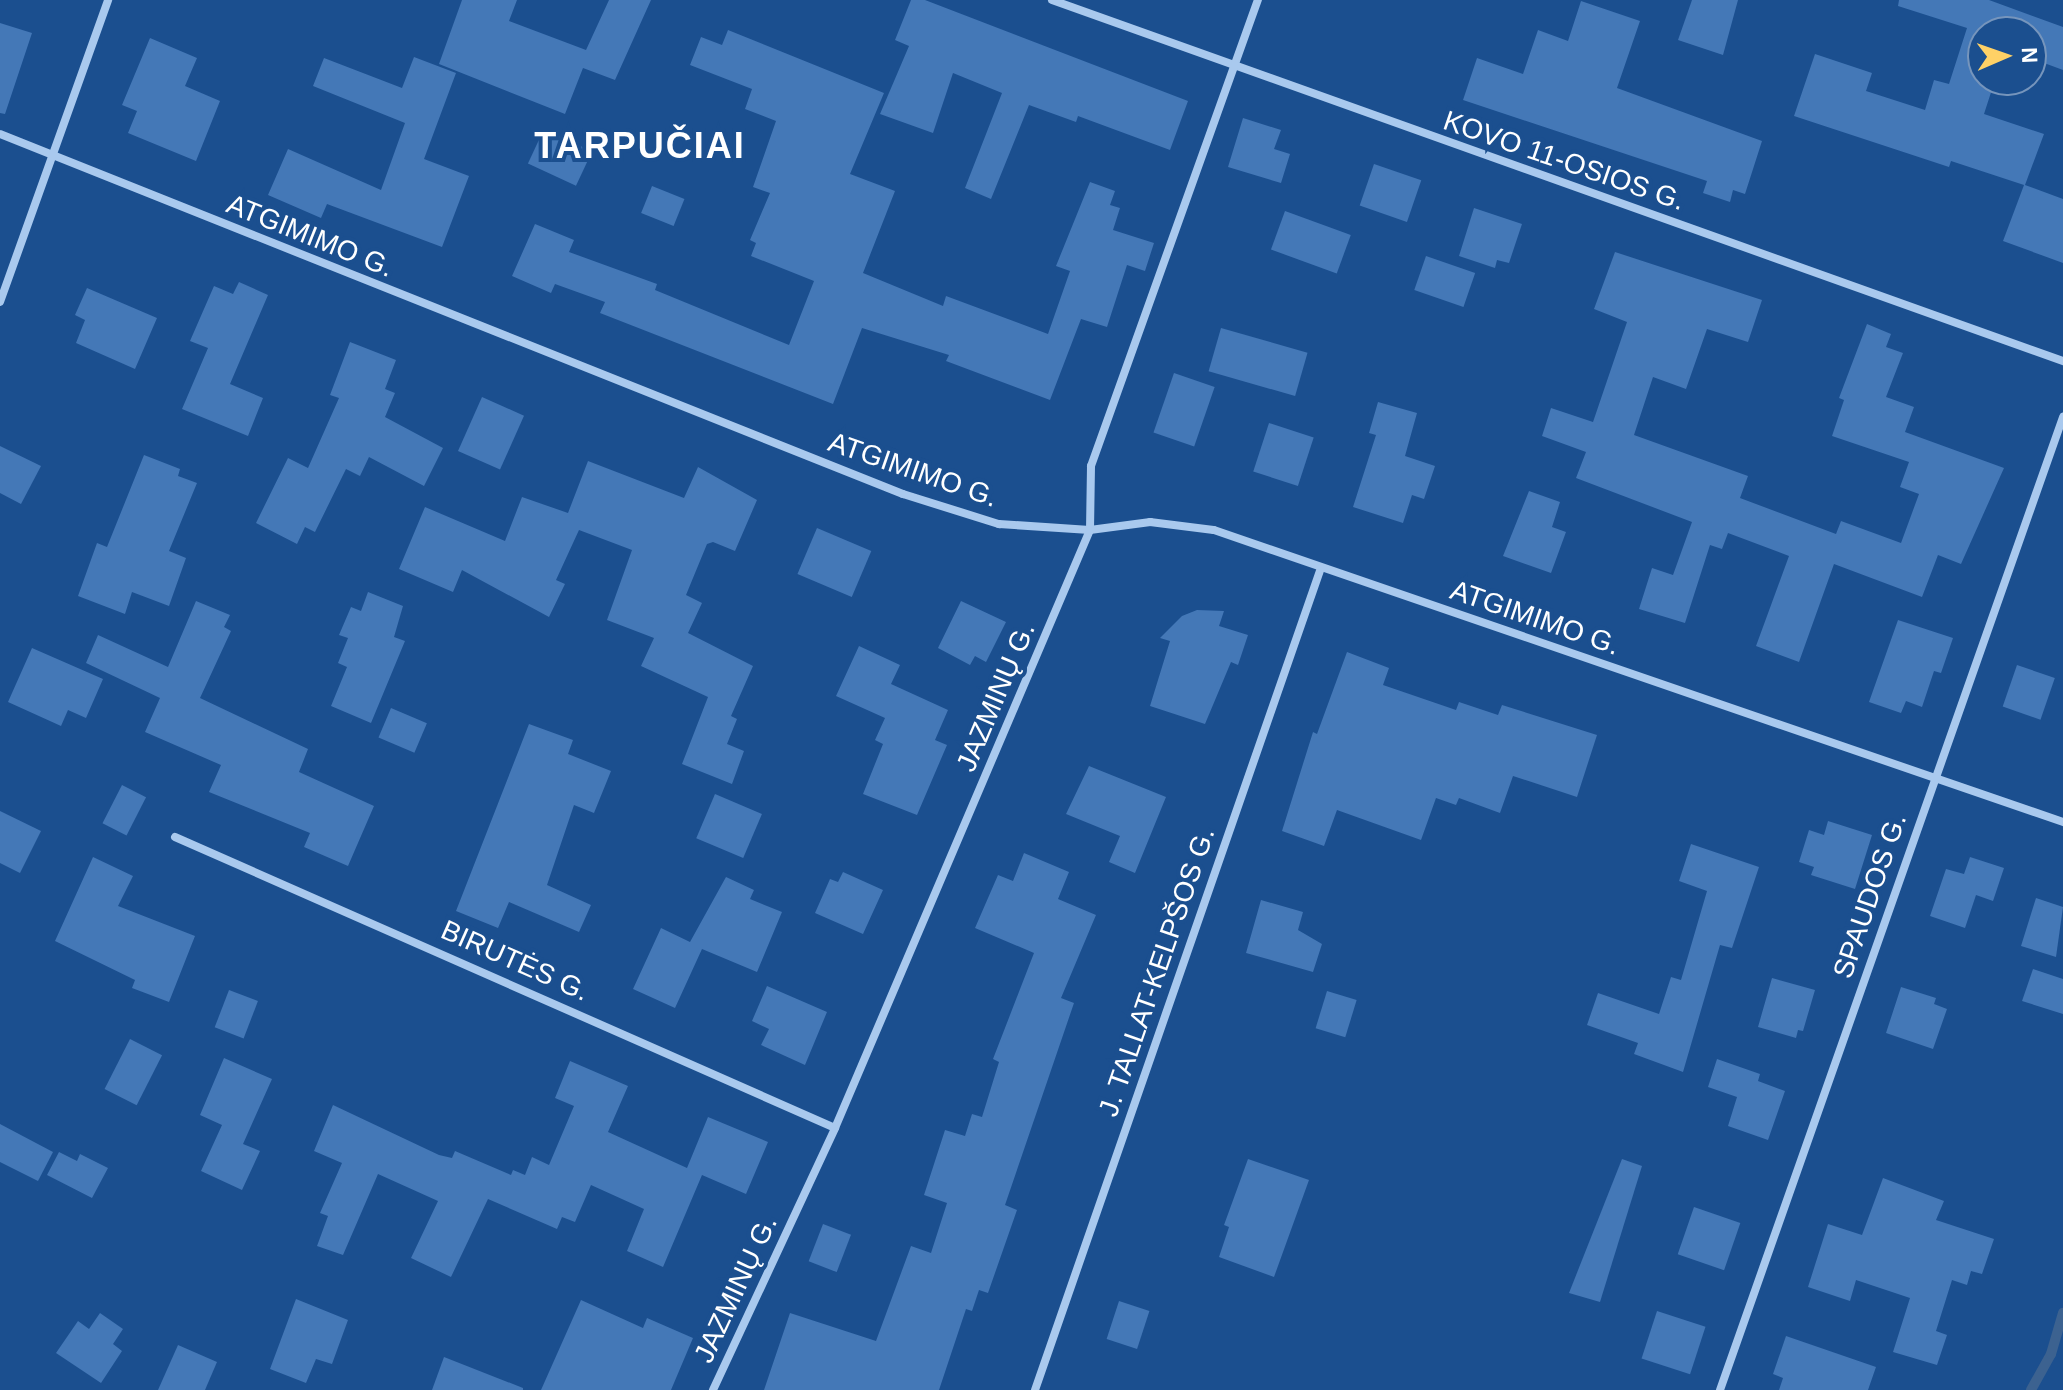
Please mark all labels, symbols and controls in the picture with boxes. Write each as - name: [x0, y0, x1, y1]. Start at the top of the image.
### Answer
- north arrow: [1967, 16, 2047, 96]
- text: N: [2017, 47, 2042, 64]
- street label: KOVO 11-OSIOS G.: [1439, 104, 1689, 218]
- district label: TARPUČIAI: [534, 124, 746, 168]
- street label: ATGIMIMO G.: [222, 187, 398, 285]
- street label: ATGIMIMO G.: [824, 425, 1002, 515]
- street label: ATGIMIMO G.: [1446, 573, 1624, 663]
- street label: JAZMINŲ G.: [950, 617, 1042, 777]
- street label: SPAUDOS G.: [1826, 809, 1914, 983]
- street label: J. TALLAT-KELPŠOS G.: [1092, 823, 1222, 1121]
- street label: BIRUTĖS G.: [436, 913, 594, 1009]
- street label: JAZMINŲ G.: [687, 1210, 785, 1368]

